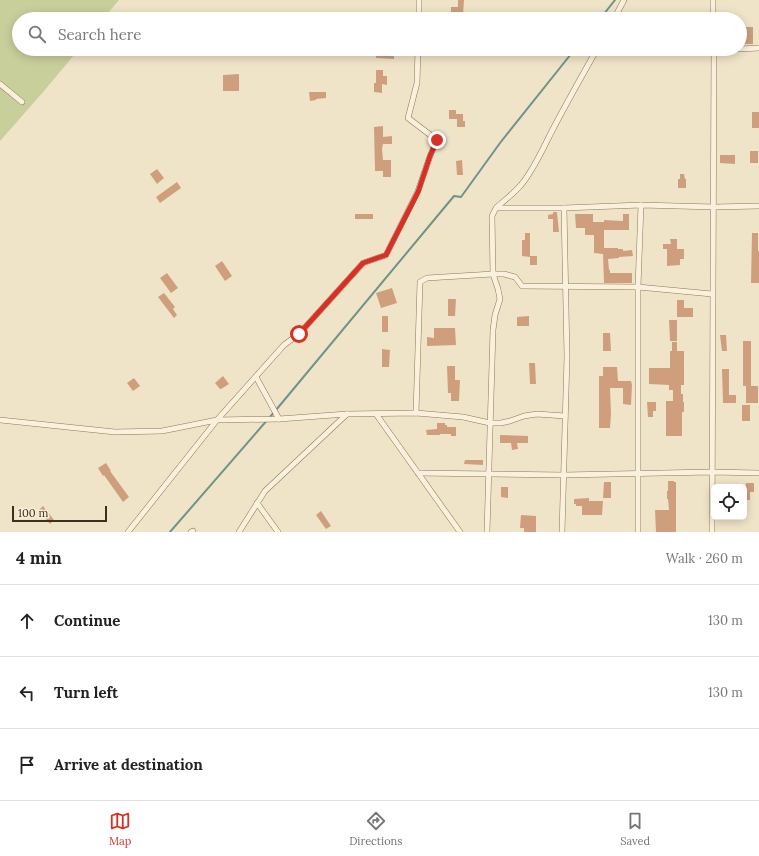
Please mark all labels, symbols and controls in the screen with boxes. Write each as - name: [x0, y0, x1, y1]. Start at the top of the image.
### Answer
- search box: [12, 12, 747, 56]
- icon: search: [26, 23, 48, 45]
- text: Search here: [58, 25, 141, 44]
- route end: [428, 131, 446, 149]
- route start: [290, 325, 308, 343]
- map controls: [711, 484, 747, 520]
- button: locate: [711, 484, 747, 520]
- scale bar: [12, 504, 107, 523]
- text: 100 m: [18, 506, 48, 520]
- text: 4 min: [16, 547, 62, 569]
- text: Walk · 260 m: [666, 550, 743, 567]
- icon: ahead: [16, 610, 38, 632]
- text: Continue: [54, 611, 120, 630]
- text: 130 m: [708, 612, 743, 629]
- icon: left: [16, 682, 38, 704]
- text: Turn left: [54, 683, 118, 702]
- text: 130 m: [708, 684, 743, 701]
- icon: arrive: [16, 754, 38, 776]
- text: Arrive at destination: [54, 755, 203, 774]
- tab: Map: [109, 810, 131, 848]
- tab: Directions: [349, 810, 402, 848]
- tab: Saved: [620, 810, 650, 848]

